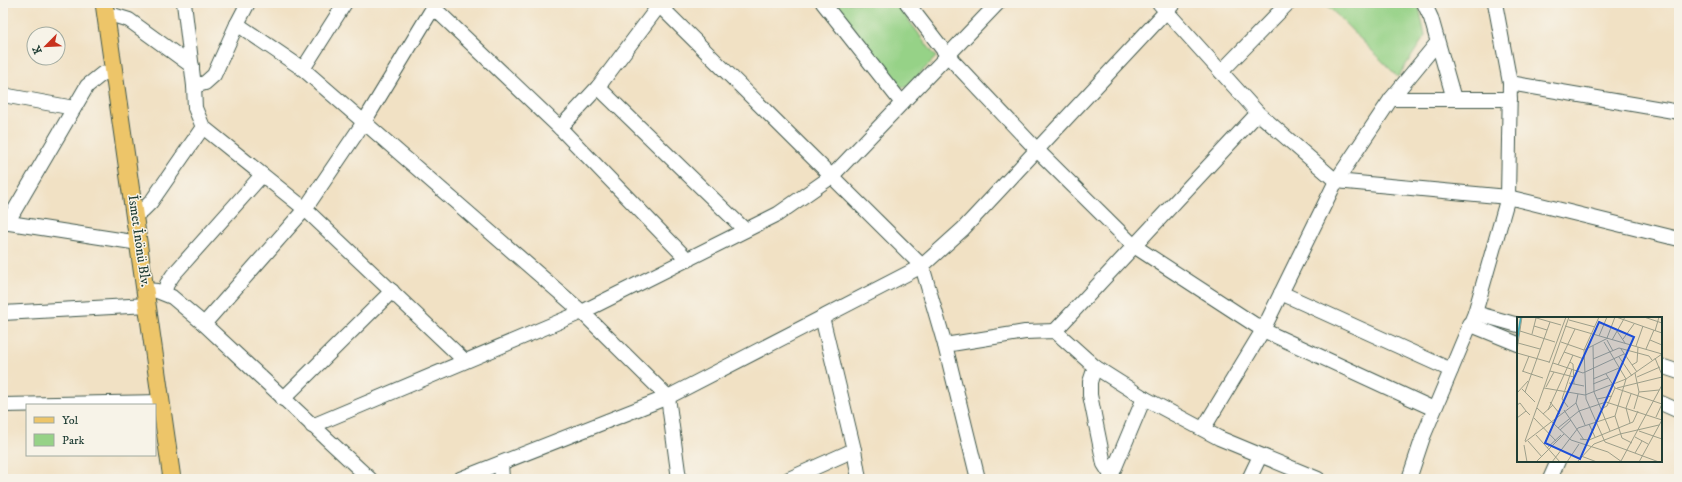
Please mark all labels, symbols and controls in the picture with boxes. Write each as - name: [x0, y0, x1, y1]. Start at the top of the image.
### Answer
- north arrow: [26, 26, 66, 66]
- text: K: [30, 43, 46, 56]
- street label: İsmet İnönü Blv.: [124, 194, 154, 288]
- inset map: [1517, 317, 1662, 462]
- legend: [26, 404, 156, 456]
- text: Yol: [62, 413, 79, 428]
- text: Park: [62, 433, 84, 448]

